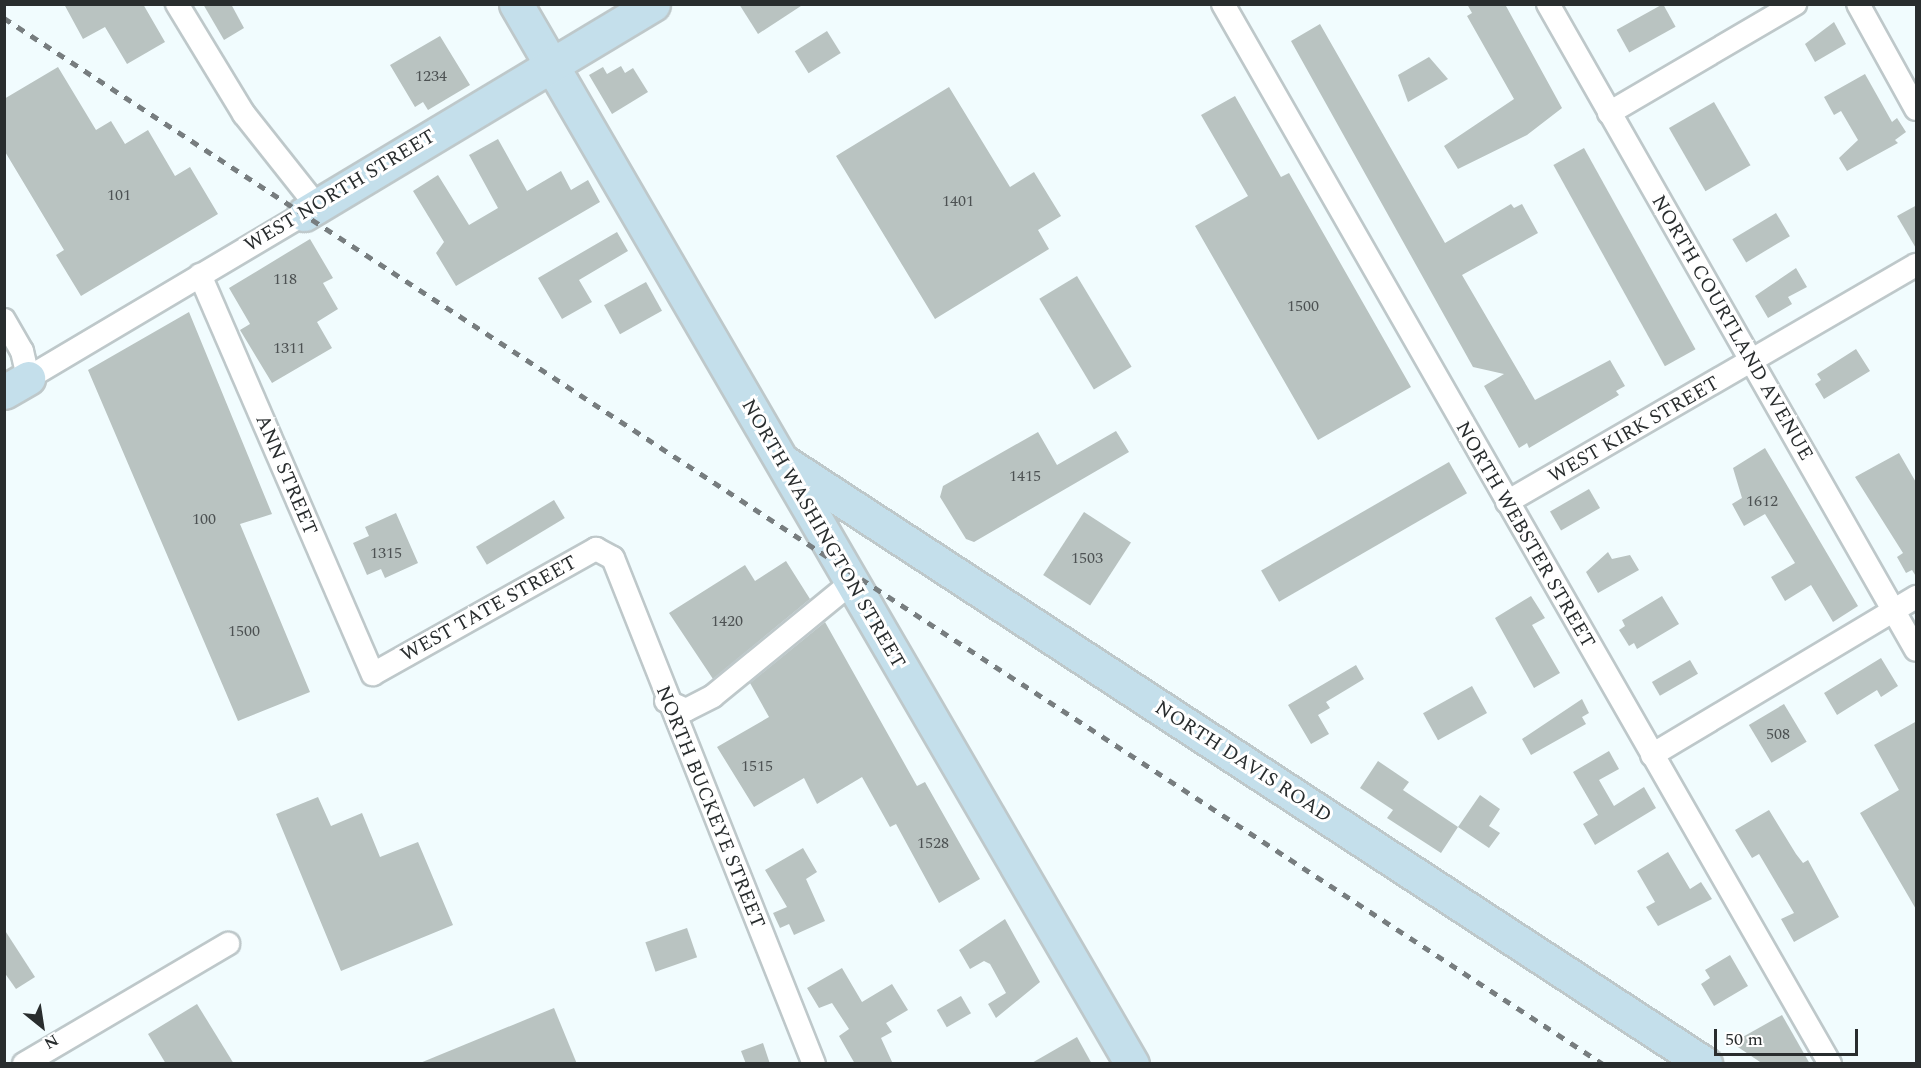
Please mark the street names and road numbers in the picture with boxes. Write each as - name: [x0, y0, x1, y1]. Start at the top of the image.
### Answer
- street label: WEST NORTH STREET: [240, 124, 440, 258]
- street label: NORTH COURTLAND AVENUE: [1646, 191, 1818, 465]
- street label: WEST KIRK STREET: [1544, 371, 1724, 489]
- street label: NORTH WASHINGTON STREET: [736, 395, 910, 673]
- street label: ANN STREET: [250, 411, 322, 539]
- street label: NORTH WEBSTER STREET: [1450, 417, 1600, 653]
- street label: WEST TATE STREET: [397, 551, 581, 667]
- street label: NORTH BUCKEYE STREET: [650, 682, 770, 932]
- street label: NORTH DAVIS ROAD: [1150, 696, 1336, 828]

